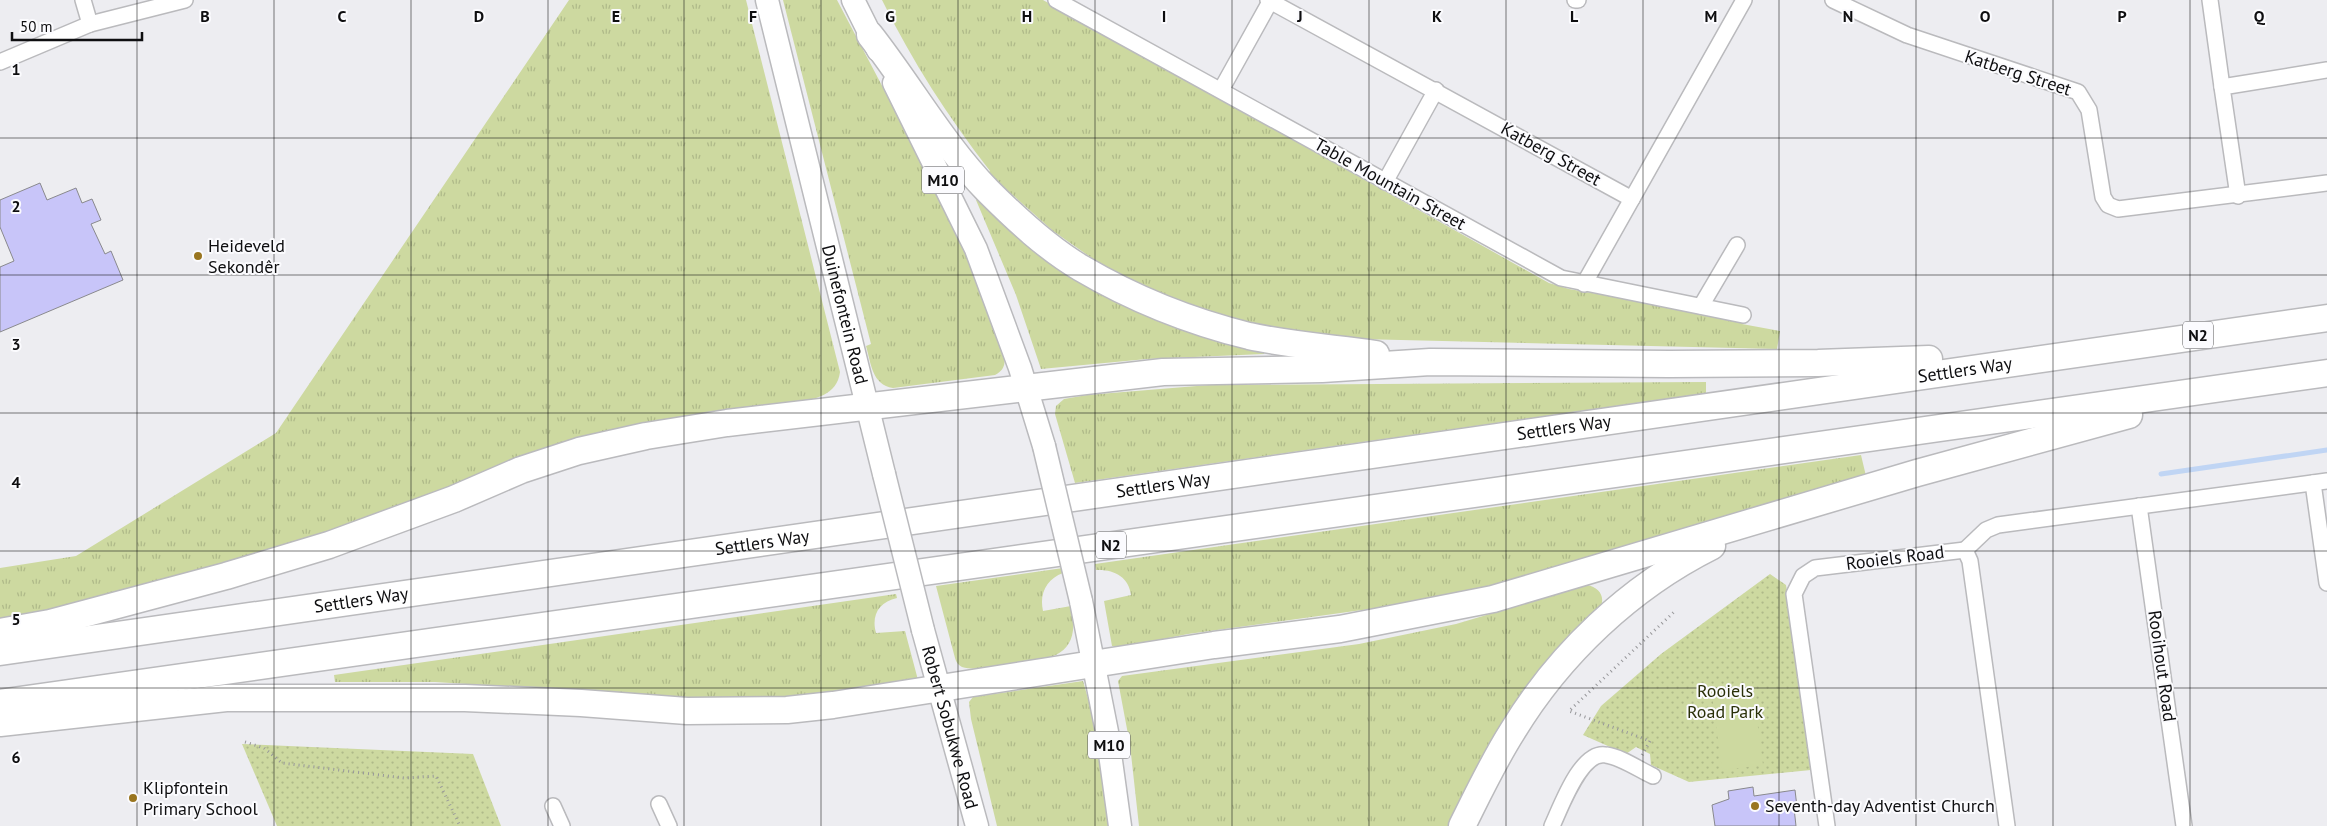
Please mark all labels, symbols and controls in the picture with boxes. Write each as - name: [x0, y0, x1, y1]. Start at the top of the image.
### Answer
- text: B: [200, 6, 210, 26]
- text: C: [338, 6, 347, 26]
- text: D: [474, 6, 484, 26]
- text: E: [612, 6, 620, 26]
- text: F: [749, 6, 757, 26]
- text: G: [885, 6, 895, 26]
- text: H: [1022, 6, 1032, 26]
- text: I: [1162, 6, 1166, 26]
- text: J: [1296, 6, 1303, 26]
- text: K: [1432, 6, 1442, 26]
- text: L: [1570, 6, 1579, 26]
- text: M: [1705, 6, 1717, 26]
- text: N: [1843, 6, 1853, 26]
- text: O: [1980, 6, 1991, 26]
- text: P: [2117, 6, 2127, 26]
- text: Q: [2254, 6, 2266, 26]
- scale bar: [12, 10, 142, 42]
- text: 50 m: [20, 17, 53, 36]
- street label: Katberg Street: [1962, 44, 2074, 101]
- text: 1: [11, 59, 21, 79]
- street label: Katberg Street: [1497, 117, 1605, 191]
- street label: Table Mountain Street: [1310, 132, 1470, 235]
- road number: M10: [922, 166, 964, 194]
- text: 2: [11, 196, 21, 216]
- place label: Heideveld Sekondêr: [208, 234, 285, 278]
- street label: Duinefontein Road: [817, 242, 873, 387]
- marker: Heideveld Sekondêr: [192, 250, 204, 262]
- road number: N2: [2183, 322, 2213, 348]
- text: 3: [11, 334, 21, 354]
- street label: Settlers Way: [1916, 351, 2014, 388]
- street label: Settlers Way: [1515, 409, 1613, 445]
- street label: Settlers Way: [1114, 466, 1212, 503]
- text: 4: [11, 472, 21, 492]
- street label: Settlers Way: [713, 524, 811, 560]
- road number: N2: [1096, 532, 1126, 558]
- street label: Rooiels Road: [1844, 540, 1945, 575]
- street label: Settlers Way: [313, 581, 410, 618]
- text: 5: [11, 609, 21, 629]
- street label: Rooihout Road: [2143, 609, 2182, 723]
- street label: Robert Sobukwe Road: [917, 643, 984, 811]
- park label: Rooiels Road Park: [1687, 679, 1763, 723]
- road number: M10: [1088, 732, 1130, 758]
- text: 6: [11, 747, 21, 767]
- place label: Klipfontein Primary School: [143, 776, 258, 820]
- marker: Klipfontein Primary School: [127, 792, 139, 804]
- place label: Seventh-day Adventist Church: [1765, 794, 1995, 817]
- marker: Seventh-day Adventist Church: [1749, 800, 1761, 812]

